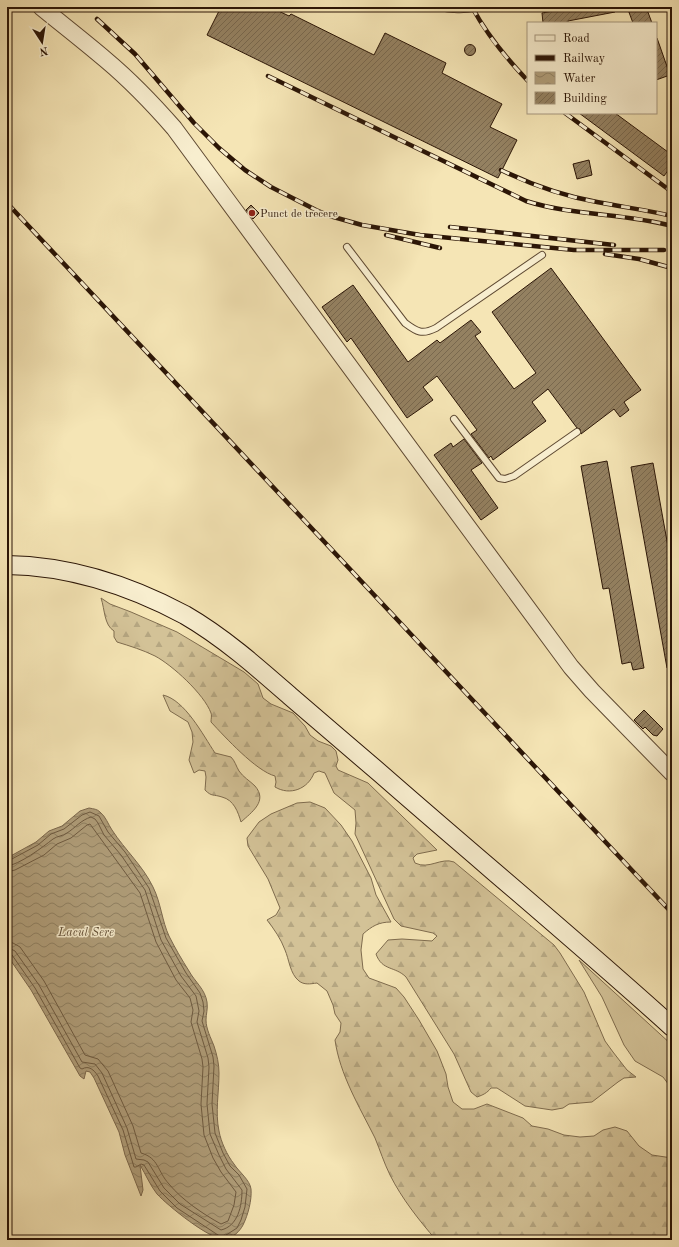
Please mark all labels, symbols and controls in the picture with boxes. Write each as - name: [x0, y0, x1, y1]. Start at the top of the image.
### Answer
- north arrow: [22, 22, 62, 62]
- legend: [527, 22, 657, 114]
- text: Road: [563, 33, 590, 45]
- text: N: [38, 44, 49, 57]
- text: Railway: [563, 53, 606, 65]
- text: Water: [563, 73, 596, 85]
- text: Building: [563, 93, 607, 105]
- marker: Punct de trecere: [247, 208, 257, 218]
- place label: Punct de trecere: [260, 209, 338, 220]
- water label: Lacul Sere: [57, 927, 114, 939]

